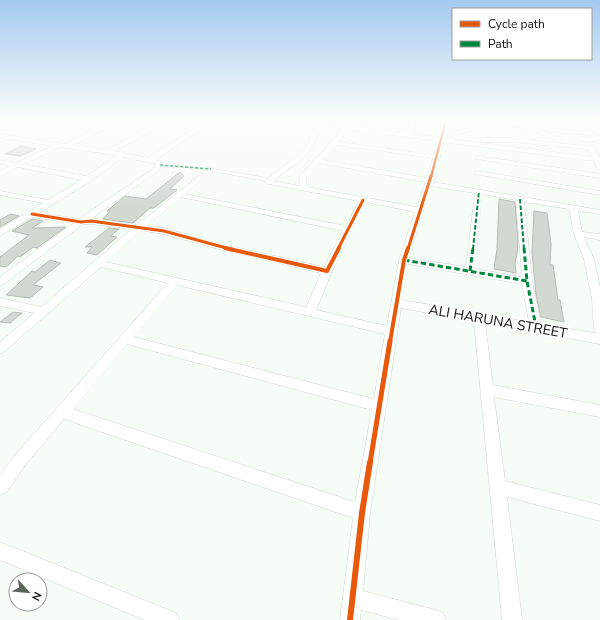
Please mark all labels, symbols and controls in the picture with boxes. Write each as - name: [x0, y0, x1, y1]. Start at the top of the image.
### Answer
- legend: [452, 8, 592, 60]
- text: Cycle path: [488, 16, 545, 32]
- text: Path: [488, 36, 513, 52]
- street label: ALI HARUNA STREET: [427, 300, 569, 343]
- north arrow: [8, 572, 48, 612]
- text: N: [28, 589, 45, 603]

